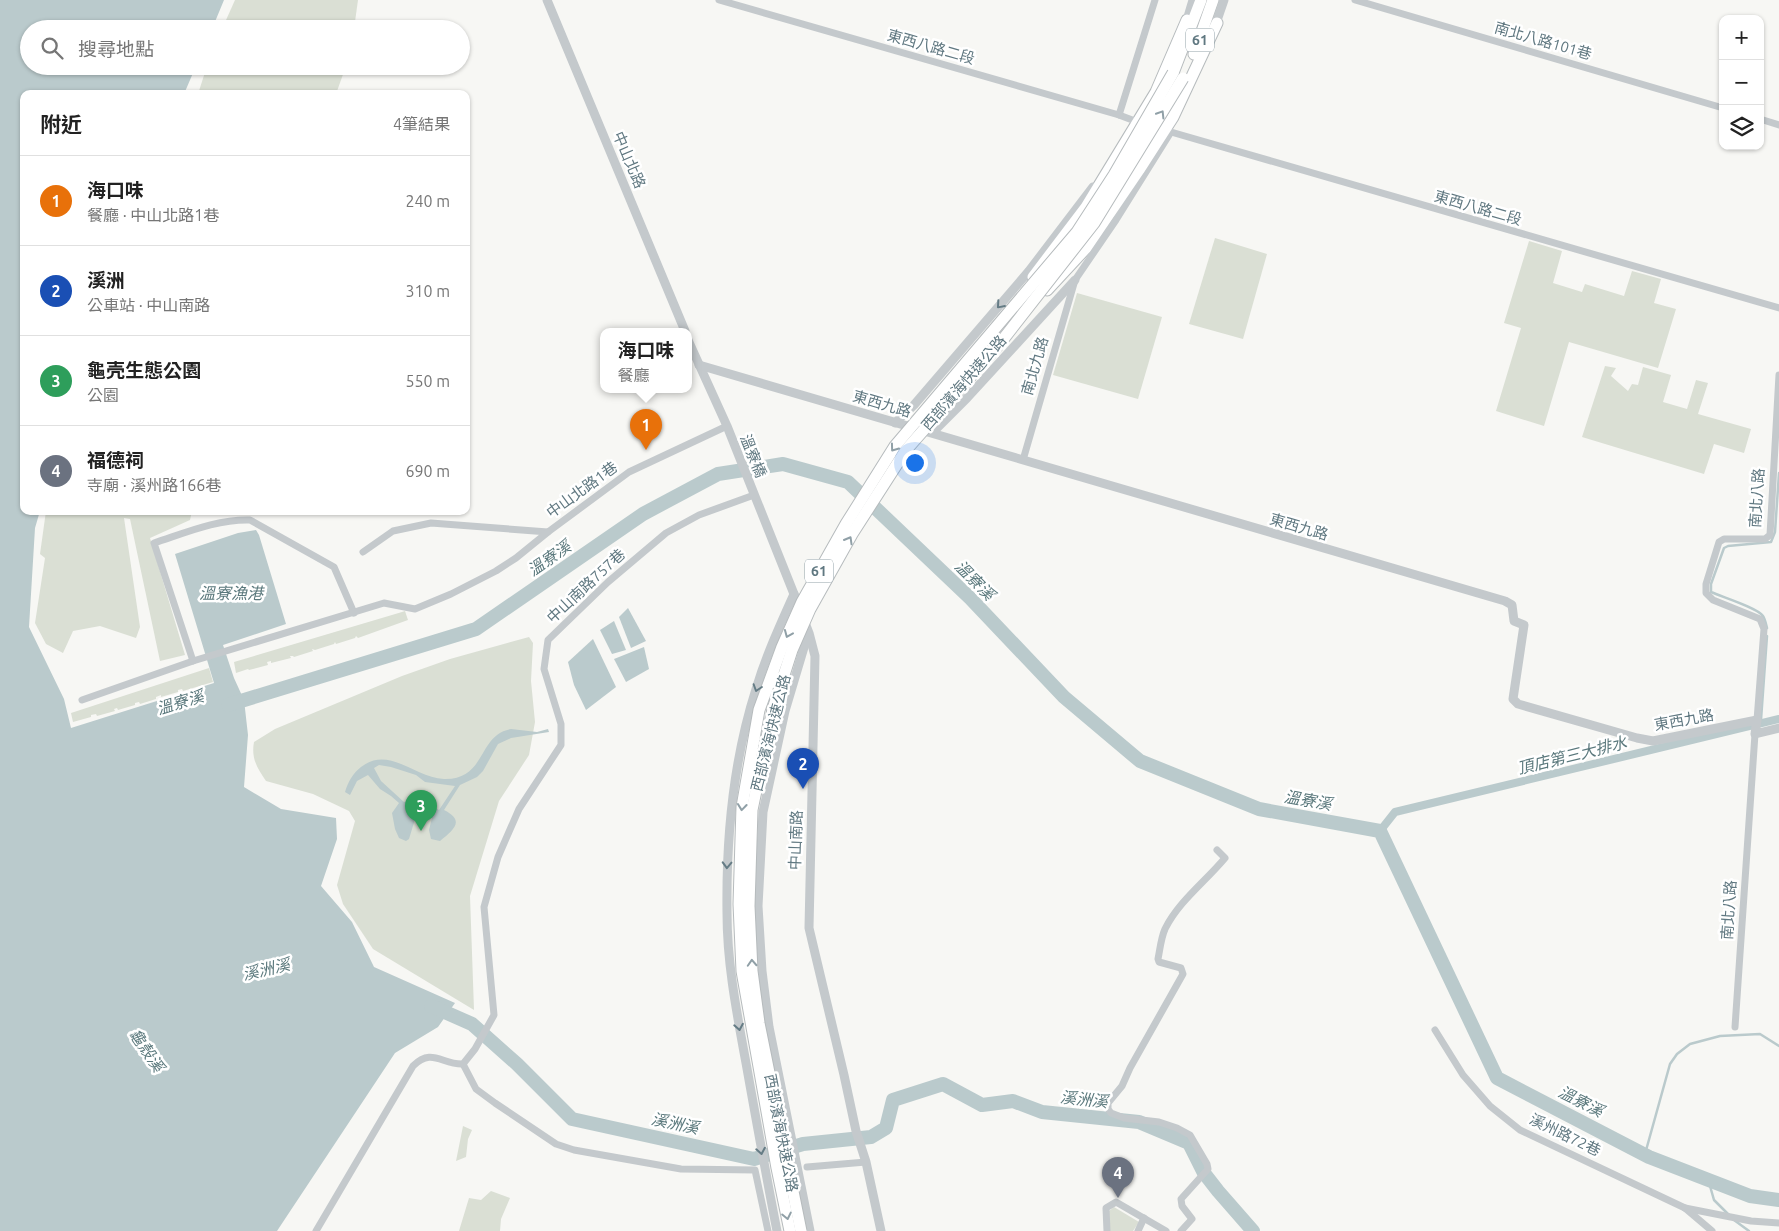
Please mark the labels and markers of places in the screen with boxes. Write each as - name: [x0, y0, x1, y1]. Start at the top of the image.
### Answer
- pin: 1: [630, 409, 662, 450]
- pin: 2: [787, 748, 819, 789]
- pin: 3: [405, 790, 437, 831]
- pin: 4: [1102, 1157, 1134, 1198]

